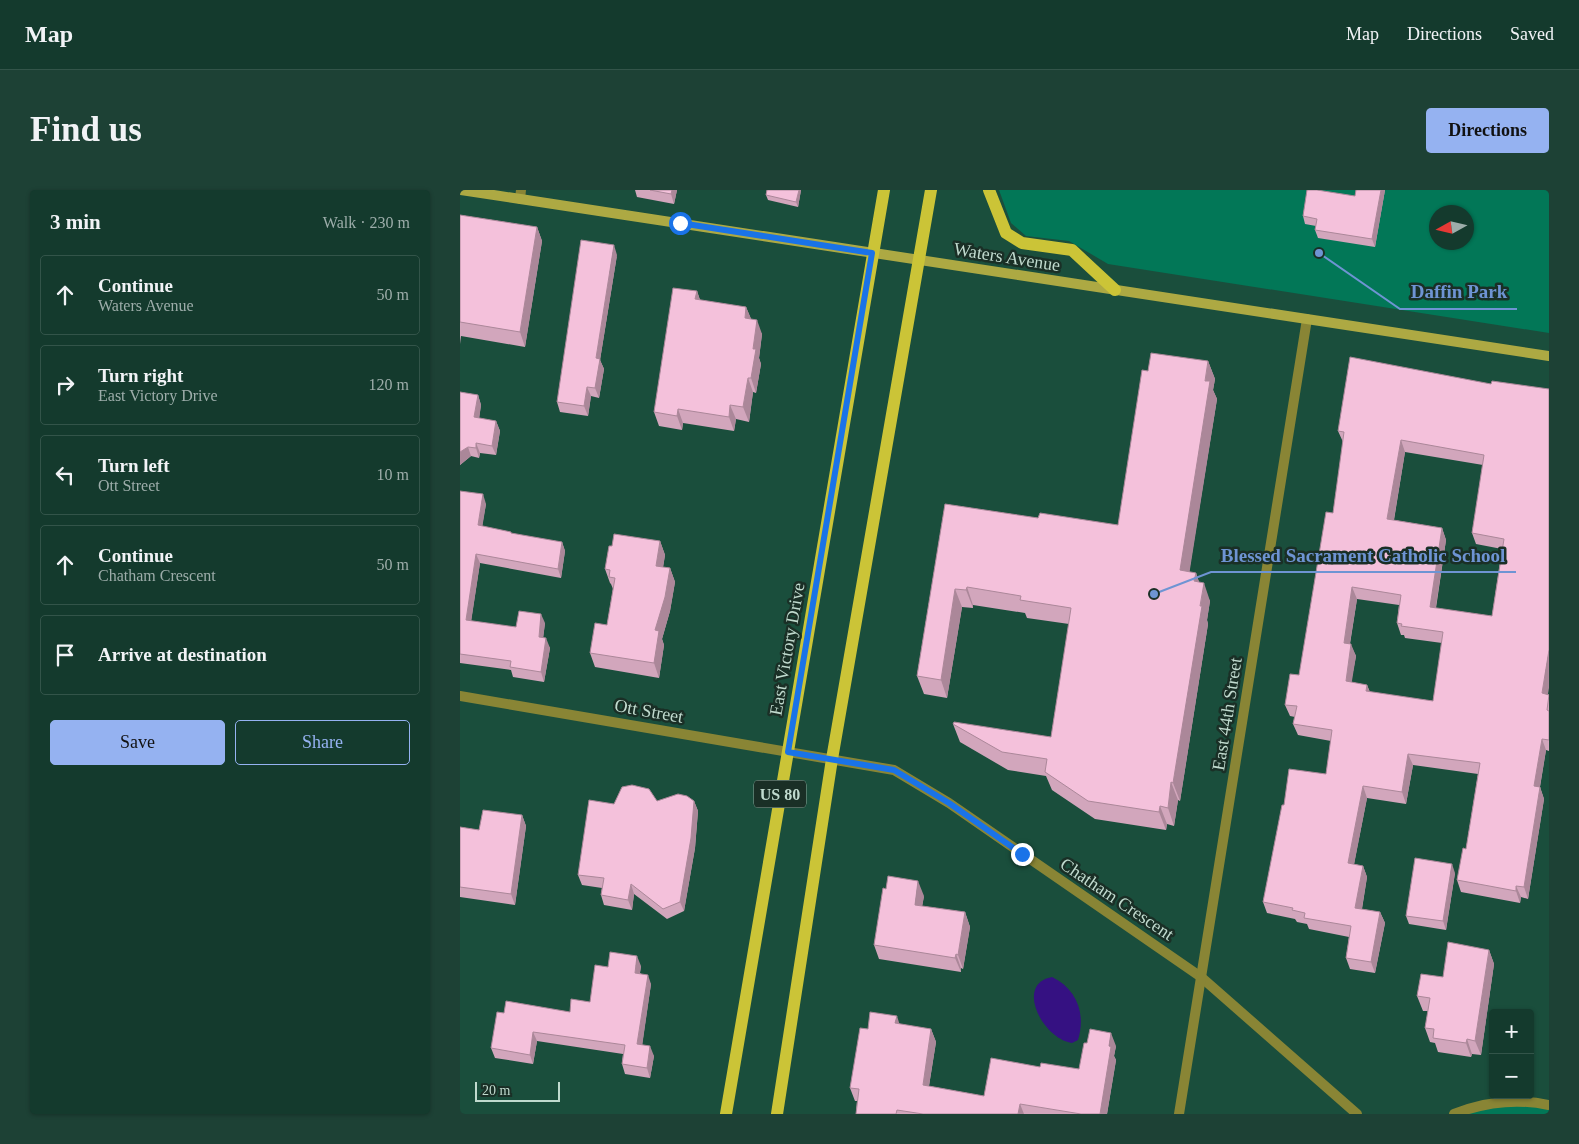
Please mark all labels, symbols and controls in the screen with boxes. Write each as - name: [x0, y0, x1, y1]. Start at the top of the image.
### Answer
- text: Map: [25, 21, 73, 47]
- text: Map: [1346, 24, 1379, 44]
- text: Directions: [1407, 24, 1482, 44]
- text: Saved: [1510, 24, 1554, 44]
- button: Directions: [1426, 108, 1549, 153]
- text: Find us: [30, 110, 142, 149]
- north arrow: [1429, 205, 1474, 250]
- text: 3 min: [50, 210, 101, 234]
- route start: [669, 212, 692, 235]
- text: Walk · 230 m: [323, 214, 410, 231]
- street label: Waters Avenue: [952, 239, 1062, 275]
- text: Continue: [98, 275, 173, 296]
- callout: Daffin Park: [1400, 275, 1517, 309]
- icon: ahead: [51, 281, 79, 309]
- text: Daffin Park: [1411, 281, 1508, 302]
- text: 50 m: [377, 286, 409, 303]
- text: Waters Avenue: [98, 297, 194, 314]
- text: Turn right: [98, 365, 183, 386]
- icon: right: [51, 371, 79, 399]
- text: 120 m: [369, 376, 409, 393]
- text: East Victory Drive: [98, 387, 218, 404]
- text: Turn left: [98, 455, 170, 476]
- icon: left: [51, 461, 79, 489]
- text: 10 m: [377, 466, 409, 483]
- text: Ott Street: [98, 477, 160, 494]
- callout: Blessed Sacrament Catholic School: [1211, 538, 1516, 572]
- text: Continue: [98, 545, 173, 566]
- text: Blessed Sacrament Catholic School: [1221, 545, 1505, 566]
- icon: ahead: [51, 551, 79, 579]
- text: 50 m: [377, 556, 409, 573]
- text: Chatham Crescent: [98, 567, 216, 584]
- street label: East Victory Drive: [765, 581, 809, 717]
- icon: arrive: [51, 641, 79, 669]
- text: Arrive at destination: [98, 644, 267, 665]
- street label: East 44th Street: [1208, 656, 1246, 772]
- street label: Ott Street: [613, 695, 685, 727]
- button: Save: [50, 720, 225, 765]
- button: Share: [235, 720, 410, 765]
- road number: US 80: [754, 780, 806, 808]
- route end: [1011, 843, 1034, 866]
- street label: Chatham Crescent: [1056, 854, 1178, 944]
- map controls: [1489, 1009, 1534, 1099]
- button: +: [1489, 1009, 1534, 1054]
- button: −: [1489, 1054, 1534, 1099]
- scale bar: [475, 1079, 560, 1102]
- text: 20 m: [482, 1083, 510, 1098]

